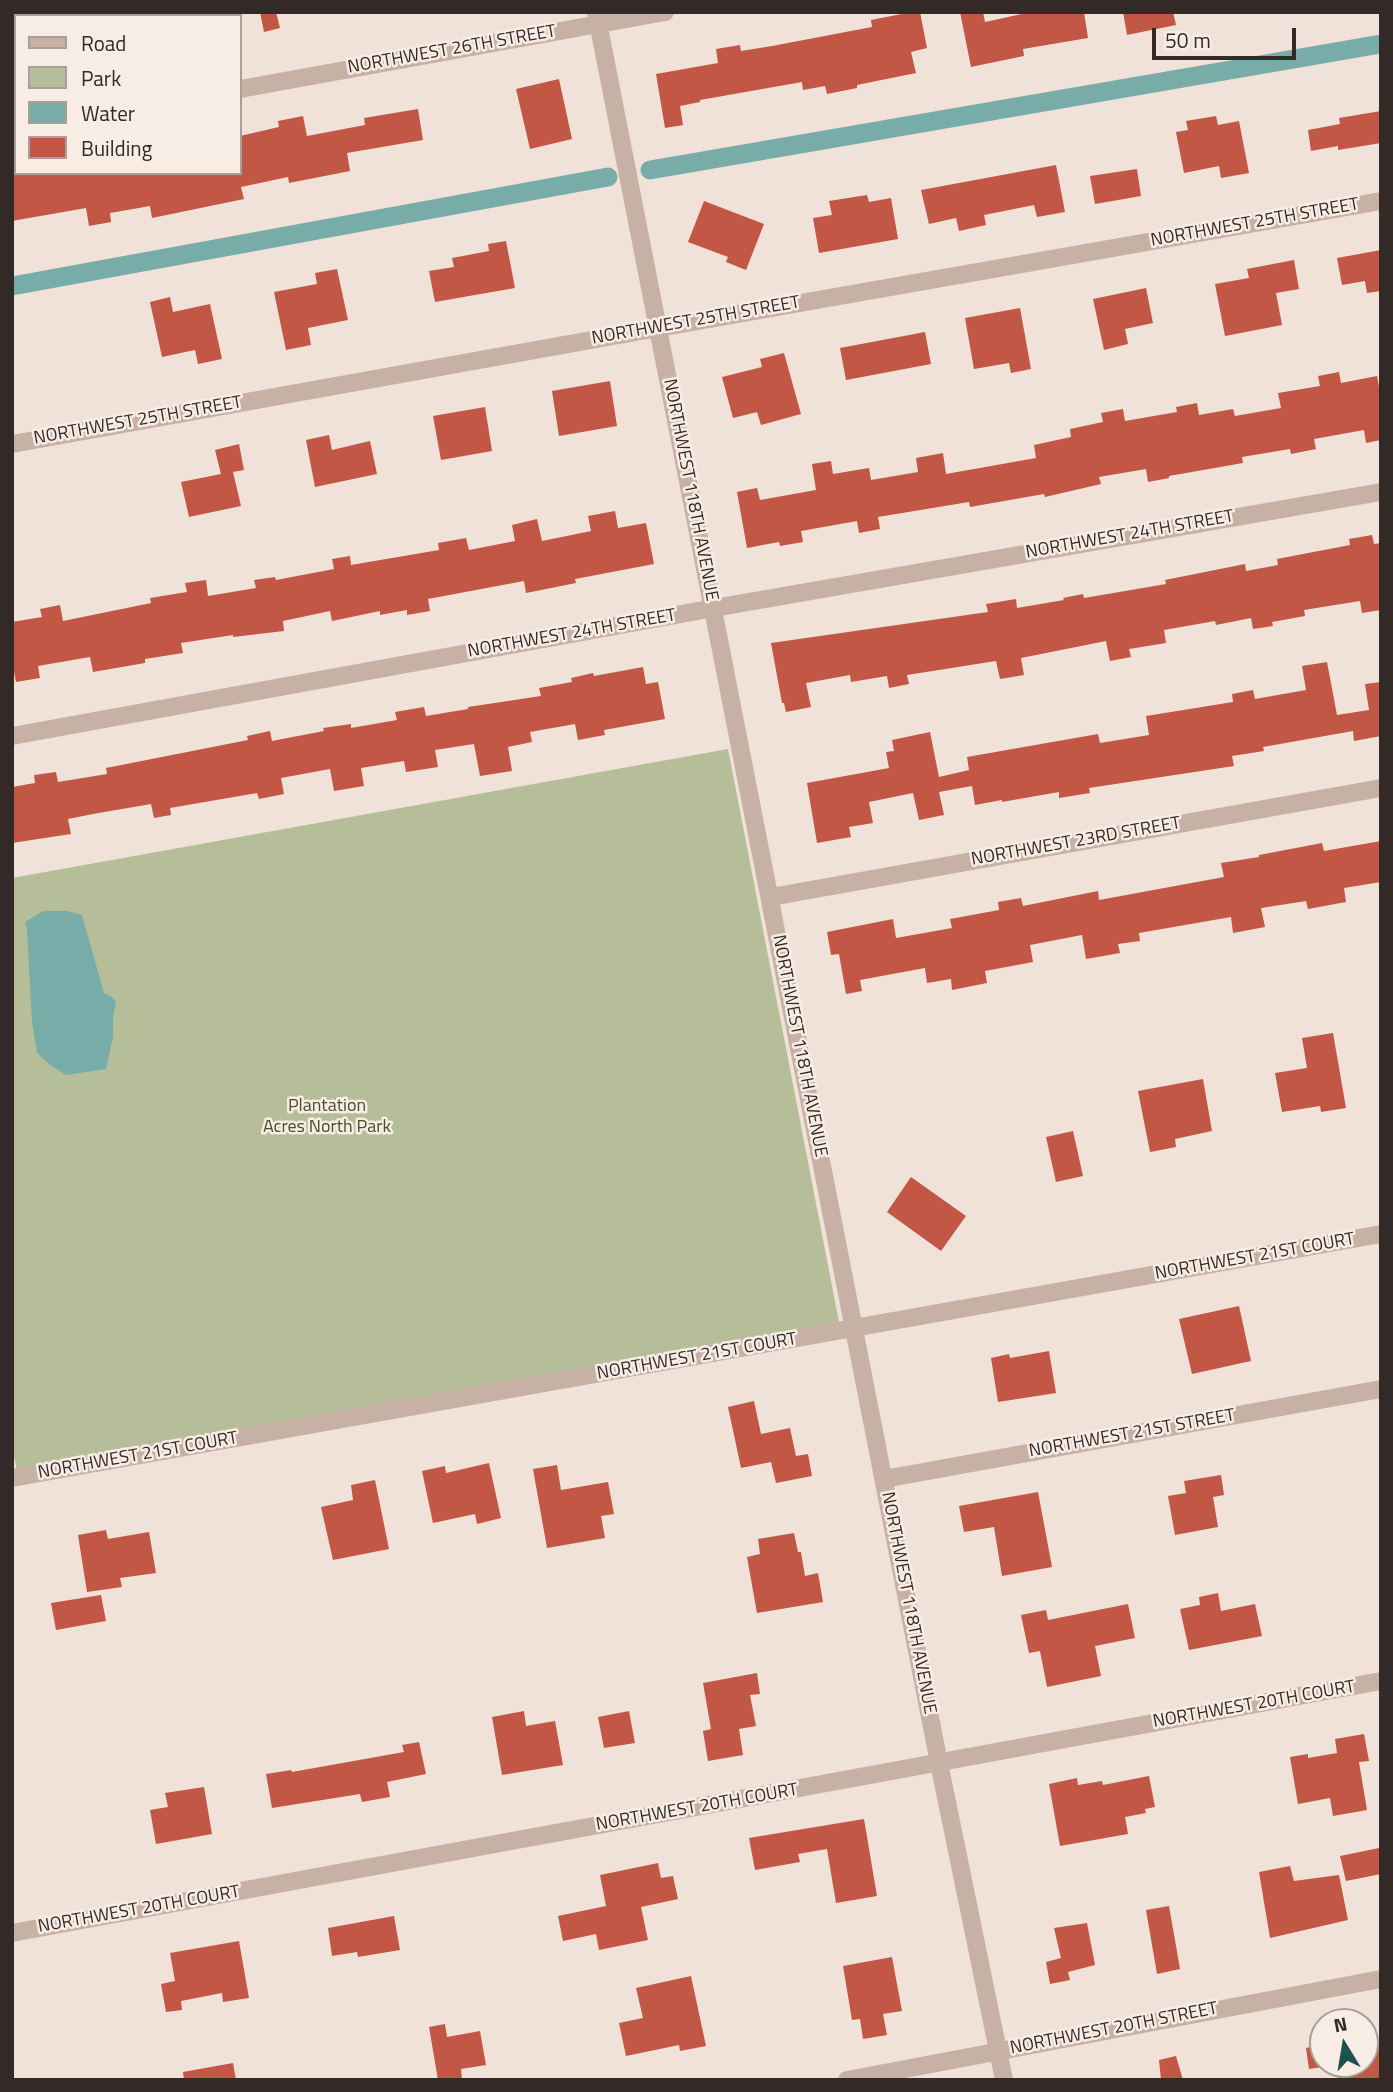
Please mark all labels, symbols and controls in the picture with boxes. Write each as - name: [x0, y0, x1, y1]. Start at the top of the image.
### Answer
- legend: [14, 14, 242, 175]
- scale bar: [1155, 14, 1298, 58]
- street label: NORTHWEST 26TH STREET: [346, 21, 558, 79]
- text: 50 m: [1165, 24, 1211, 56]
- text: Road: [81, 27, 126, 59]
- text: Park: [81, 62, 121, 94]
- text: Water: [81, 97, 135, 129]
- text: Building: [81, 132, 152, 164]
- street label: NORTHWEST 25TH STREET: [1149, 194, 1361, 252]
- street label: NORTHWEST 25TH STREET: [590, 292, 802, 350]
- street label: NORTHWEST 118TH AVENUE: [658, 377, 722, 603]
- street label: NORTHWEST 25TH STREET: [32, 392, 244, 450]
- street label: NORTHWEST 24TH STREET: [1024, 506, 1236, 564]
- street label: NORTHWEST 24TH STREET: [466, 605, 678, 663]
- street label: NORTHWEST 23RD STREET: [970, 813, 1182, 871]
- street label: NORTHWEST 118TH AVENUE: [767, 933, 831, 1159]
- park label: Plantation Acres North Park: [263, 1096, 391, 1138]
- street label: NORTHWEST 21ST COURT: [1153, 1229, 1357, 1285]
- street label: NORTHWEST 21ST COURT: [595, 1329, 799, 1385]
- street label: NORTHWEST 21ST STREET: [1027, 1405, 1237, 1463]
- street label: NORTHWEST 21ST COURT: [36, 1428, 240, 1484]
- street label: NORTHWEST 118TH AVENUE: [876, 1490, 940, 1716]
- street label: NORTHWEST 20TH COURT: [1151, 1677, 1357, 1733]
- street label: NORTHWEST 20TH COURT: [594, 1780, 800, 1836]
- street label: NORTHWEST 20TH COURT: [36, 1882, 242, 1938]
- street label: NORTHWEST 20TH STREET: [1008, 1998, 1220, 2060]
- north arrow: [1309, 2008, 1379, 2078]
- text: N: [1331, 2008, 1350, 2039]

